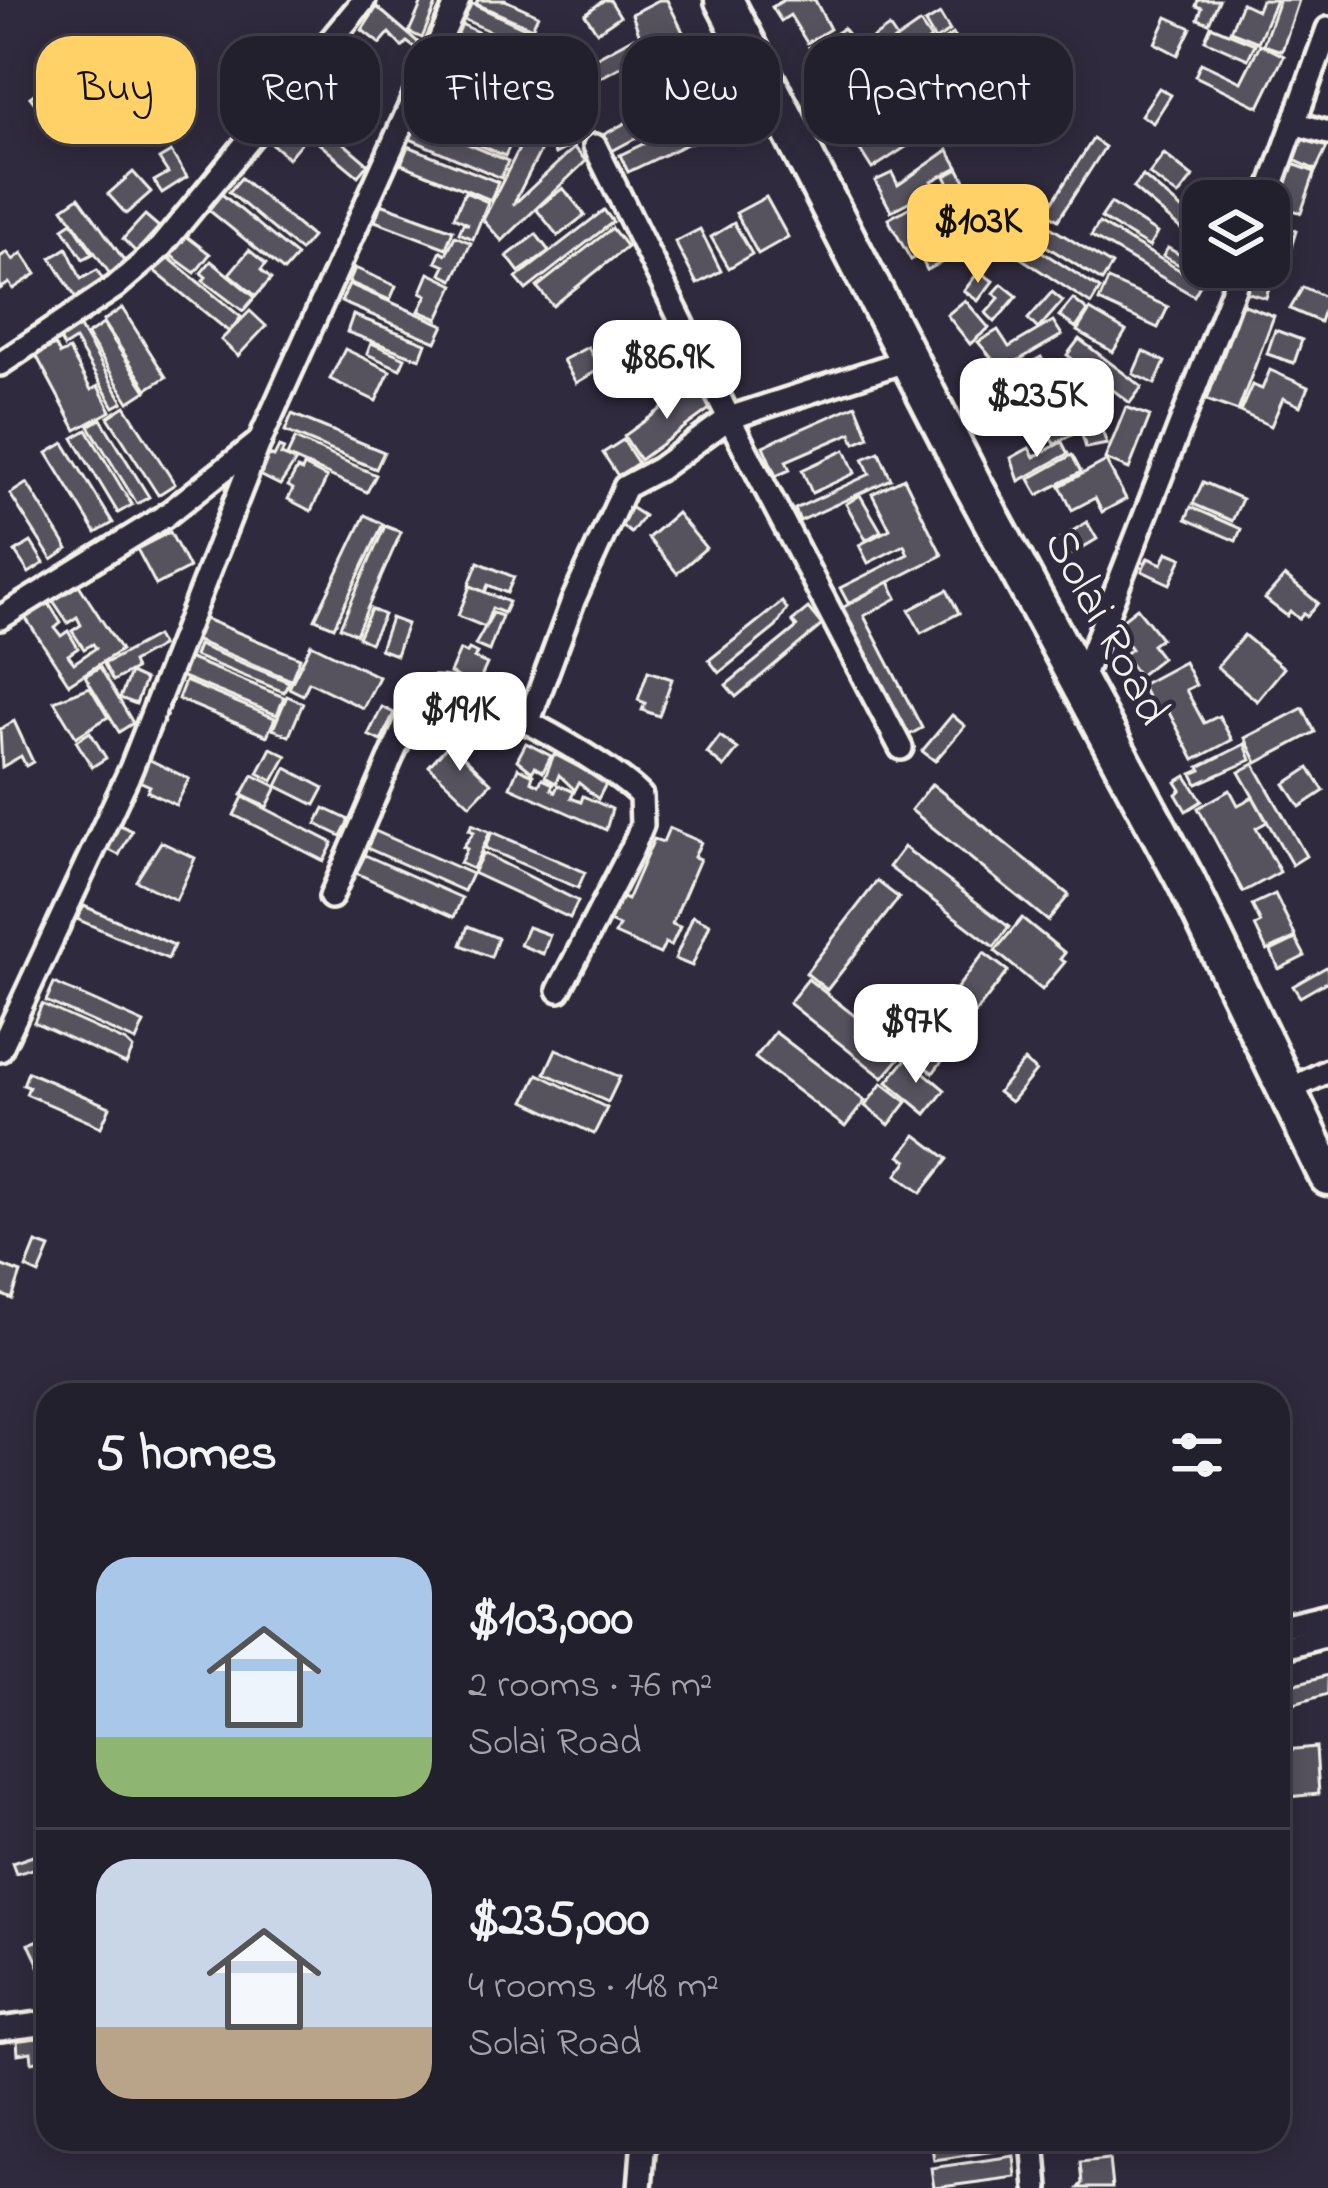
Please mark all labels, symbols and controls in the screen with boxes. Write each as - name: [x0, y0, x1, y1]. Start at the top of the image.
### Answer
- chip: Buy: [36, 36, 196, 144]
- chip: Rent: [220, 36, 380, 144]
- chip: Filters: [404, 36, 598, 144]
- chip: New: [622, 36, 780, 144]
- chip: Apartment: [804, 36, 1073, 144]
- map controls: [1182, 180, 1290, 288]
- button: layers: [1182, 180, 1290, 288]
- pin: $103K: [894, 184, 1062, 286]
- text: $103K: [934, 194, 1022, 251]
- pin: $86.9K: [569, 320, 765, 422]
- text: $86.9K: [620, 330, 714, 387]
- pin: $235K: [953, 358, 1121, 460]
- text: $235K: [987, 368, 1087, 425]
- street label: Solai Road: [1024, 517, 1186, 739]
- pin: $191K: [376, 672, 544, 774]
- text: $191K: [420, 682, 500, 739]
- pin: $97K: [845, 984, 987, 1086]
- text: $97K: [881, 994, 951, 1051]
- text: 5 homes: [96, 1418, 277, 1493]
- icon: filters: [1164, 1422, 1230, 1488]
- text: $103,000: [468, 1583, 633, 1658]
- icon: home: [192, 1605, 336, 1749]
- text: 2 rooms · 76 m²: [468, 1658, 713, 1715]
- text: Solai Road: [468, 1715, 641, 1772]
- text: $235,000: [468, 1884, 649, 1959]
- icon: home: [192, 1907, 336, 2051]
- text: 4 rooms · 148 m²: [468, 1959, 719, 2016]
- text: Solai Road: [468, 2016, 641, 2073]

